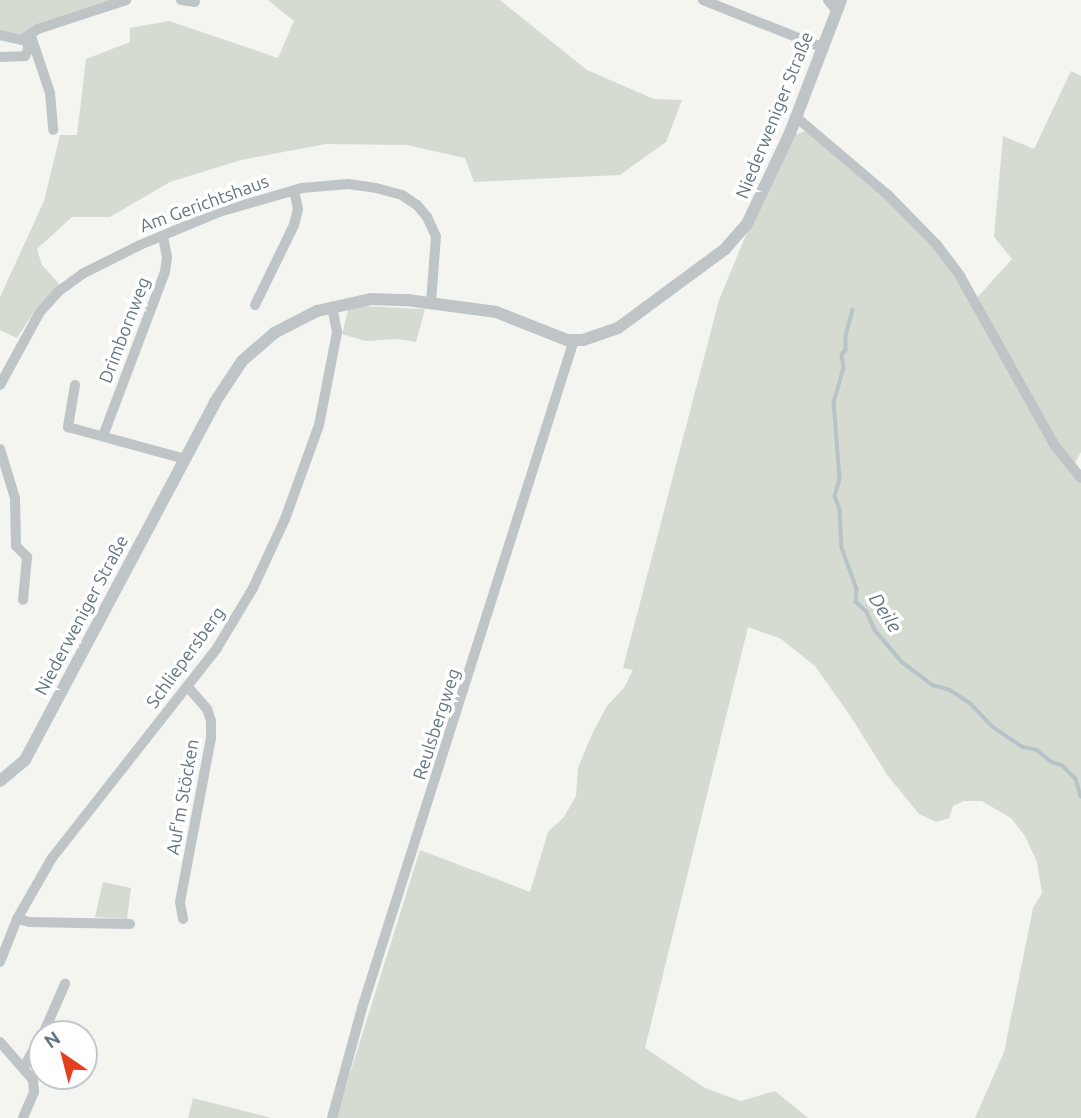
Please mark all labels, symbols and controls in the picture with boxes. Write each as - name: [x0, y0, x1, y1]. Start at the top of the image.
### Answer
- street label: Niederweniger Straße: [731, 28, 817, 202]
- street label: Am Gerichtshaus: [137, 170, 271, 236]
- street label: Drimbornweg: [94, 274, 154, 386]
- street label: Niederweniger Straße: [30, 531, 132, 699]
- water label: Deile: [864, 589, 906, 637]
- street label: Schliepersberg: [141, 602, 229, 712]
- street label: Reulsbergweg: [408, 666, 464, 782]
- street label: Auf'm Stöcken: [161, 737, 203, 857]
- north arrow: [28, 1020, 98, 1090]
- text: N: [40, 1026, 64, 1053]

